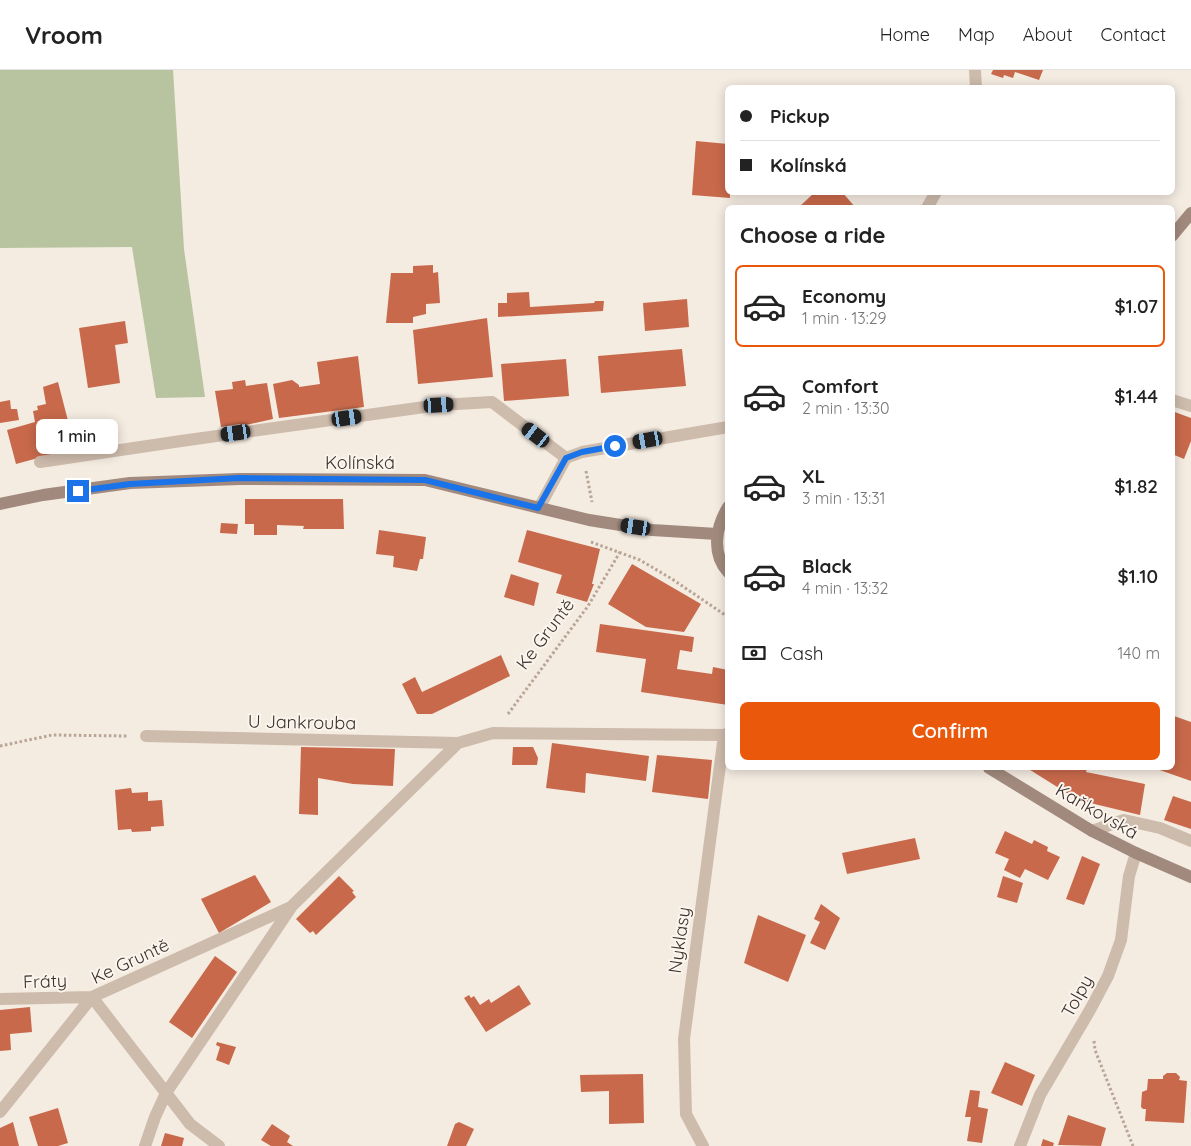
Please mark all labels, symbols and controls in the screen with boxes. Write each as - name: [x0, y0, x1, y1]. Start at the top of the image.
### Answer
- text: Vroom: [25, 20, 103, 50]
- text: Home: [880, 23, 930, 46]
- text: Map: [958, 23, 995, 46]
- text: About: [1023, 23, 1073, 46]
- text: Contact: [1101, 23, 1166, 46]
- text: Pickup: [770, 104, 830, 128]
- text: Kolínská: [770, 153, 847, 177]
- text: Choose a ride: [740, 221, 885, 249]
- icon: car: [742, 284, 787, 329]
- text: Economy: [802, 284, 886, 308]
- text: $1.07: [1114, 294, 1158, 318]
- text: 1 min · 13:29: [802, 308, 887, 328]
- icon: car: [742, 374, 787, 419]
- text: Comfort: [802, 374, 879, 398]
- text: $1.44: [1114, 384, 1158, 408]
- car: [423, 397, 454, 413]
- text: 2 min · 13:30: [802, 398, 890, 418]
- car: [331, 408, 362, 428]
- callout: 1 min: [37, 418, 119, 454]
- car: [519, 420, 552, 450]
- car: [220, 423, 251, 443]
- text: 1 min: [58, 426, 96, 446]
- car: [631, 430, 664, 450]
- route start: [604, 435, 626, 457]
- street label: Kolínská: [325, 451, 395, 474]
- icon: car: [742, 464, 787, 509]
- text: XL: [802, 464, 825, 488]
- text: $1.82: [1114, 474, 1158, 498]
- route end: [67, 480, 89, 502]
- text: 3 min · 13:31: [802, 488, 885, 508]
- car: [620, 517, 651, 537]
- icon: car: [742, 554, 787, 599]
- text: Black: [802, 554, 852, 578]
- text: $1.10: [1117, 564, 1158, 588]
- text: 4 min · 13:32: [802, 578, 888, 598]
- street label: Ke Gruntě: [511, 594, 579, 674]
- icon: cash: [740, 639, 768, 667]
- text: Cash: [780, 641, 824, 665]
- text: 140 m: [1117, 643, 1160, 663]
- button: Confirm: [740, 702, 1160, 760]
- street label: U Jankrouba: [248, 710, 356, 734]
- street label: Kaňkovská: [1051, 778, 1143, 844]
- street label: Nyklasy: [663, 905, 695, 975]
- street label: Ke Gruntě: [87, 933, 173, 989]
- street label: Fráty: [23, 969, 67, 993]
- street label: Tolpy: [1056, 971, 1098, 1021]

